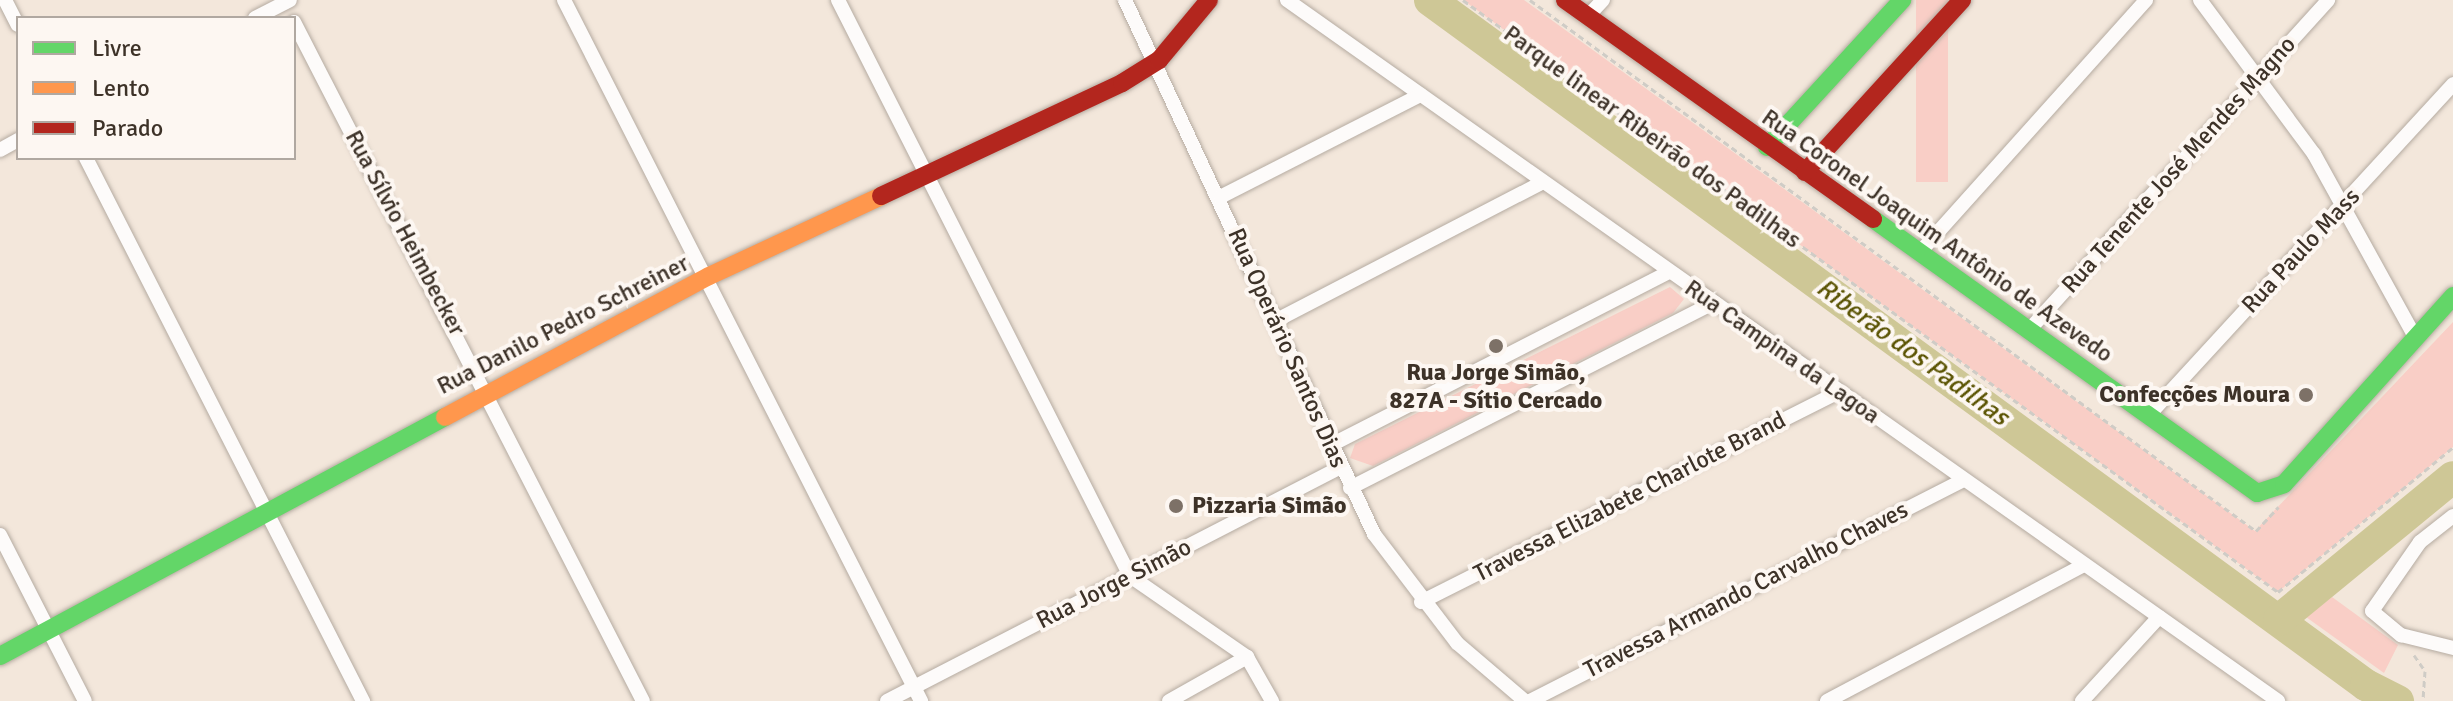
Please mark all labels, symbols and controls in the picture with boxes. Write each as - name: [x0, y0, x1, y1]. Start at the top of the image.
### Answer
- legend: [16, 16, 296, 160]
- street label: Parque linear Ribeirão dos Padilhas: [1498, 19, 1806, 255]
- street label: Rua Tenente José Mendes Magno: [2056, 31, 2302, 299]
- text: Livre: [92, 33, 142, 63]
- text: Lento: [92, 73, 150, 103]
- street label: Rua Coronel Joaquim Antônio de Azevedo: [1756, 103, 2118, 369]
- text: Parado: [92, 113, 163, 143]
- street label: Rua Sílvio Heimbecker: [339, 125, 471, 341]
- street label: Rua Paulo Mass: [2236, 183, 2366, 319]
- street label: Rua Operário Santos Dias: [1221, 224, 1353, 472]
- street label: Rua Danilo Pedro Schreiner: [432, 249, 694, 401]
- water label: Riberão dos Padilhas: [1810, 273, 2014, 433]
- street label: Rua Campina da Lagoa: [1679, 274, 1885, 430]
- marker: Rua Jorge Simão, 827A - Sítio Cercado: [1487, 337, 1505, 355]
- place label: Rua Jorge Simão, 827A - Sítio Cercado: [1390, 359, 1602, 415]
- place label: Confecções Moura: [2099, 381, 2290, 409]
- marker: Confecções Moura: [2297, 386, 2315, 404]
- street label: Travessa Elizabete Charlote Brand: [1469, 406, 1791, 588]
- place label: Pizzaria Simão: [1192, 492, 1347, 520]
- street label: Travessa Armando Carvalho Chaves: [1579, 495, 1913, 685]
- marker: Pizzaria Simão: [1167, 497, 1185, 515]
- street label: Rua Jorge Simão: [1032, 533, 1196, 635]

